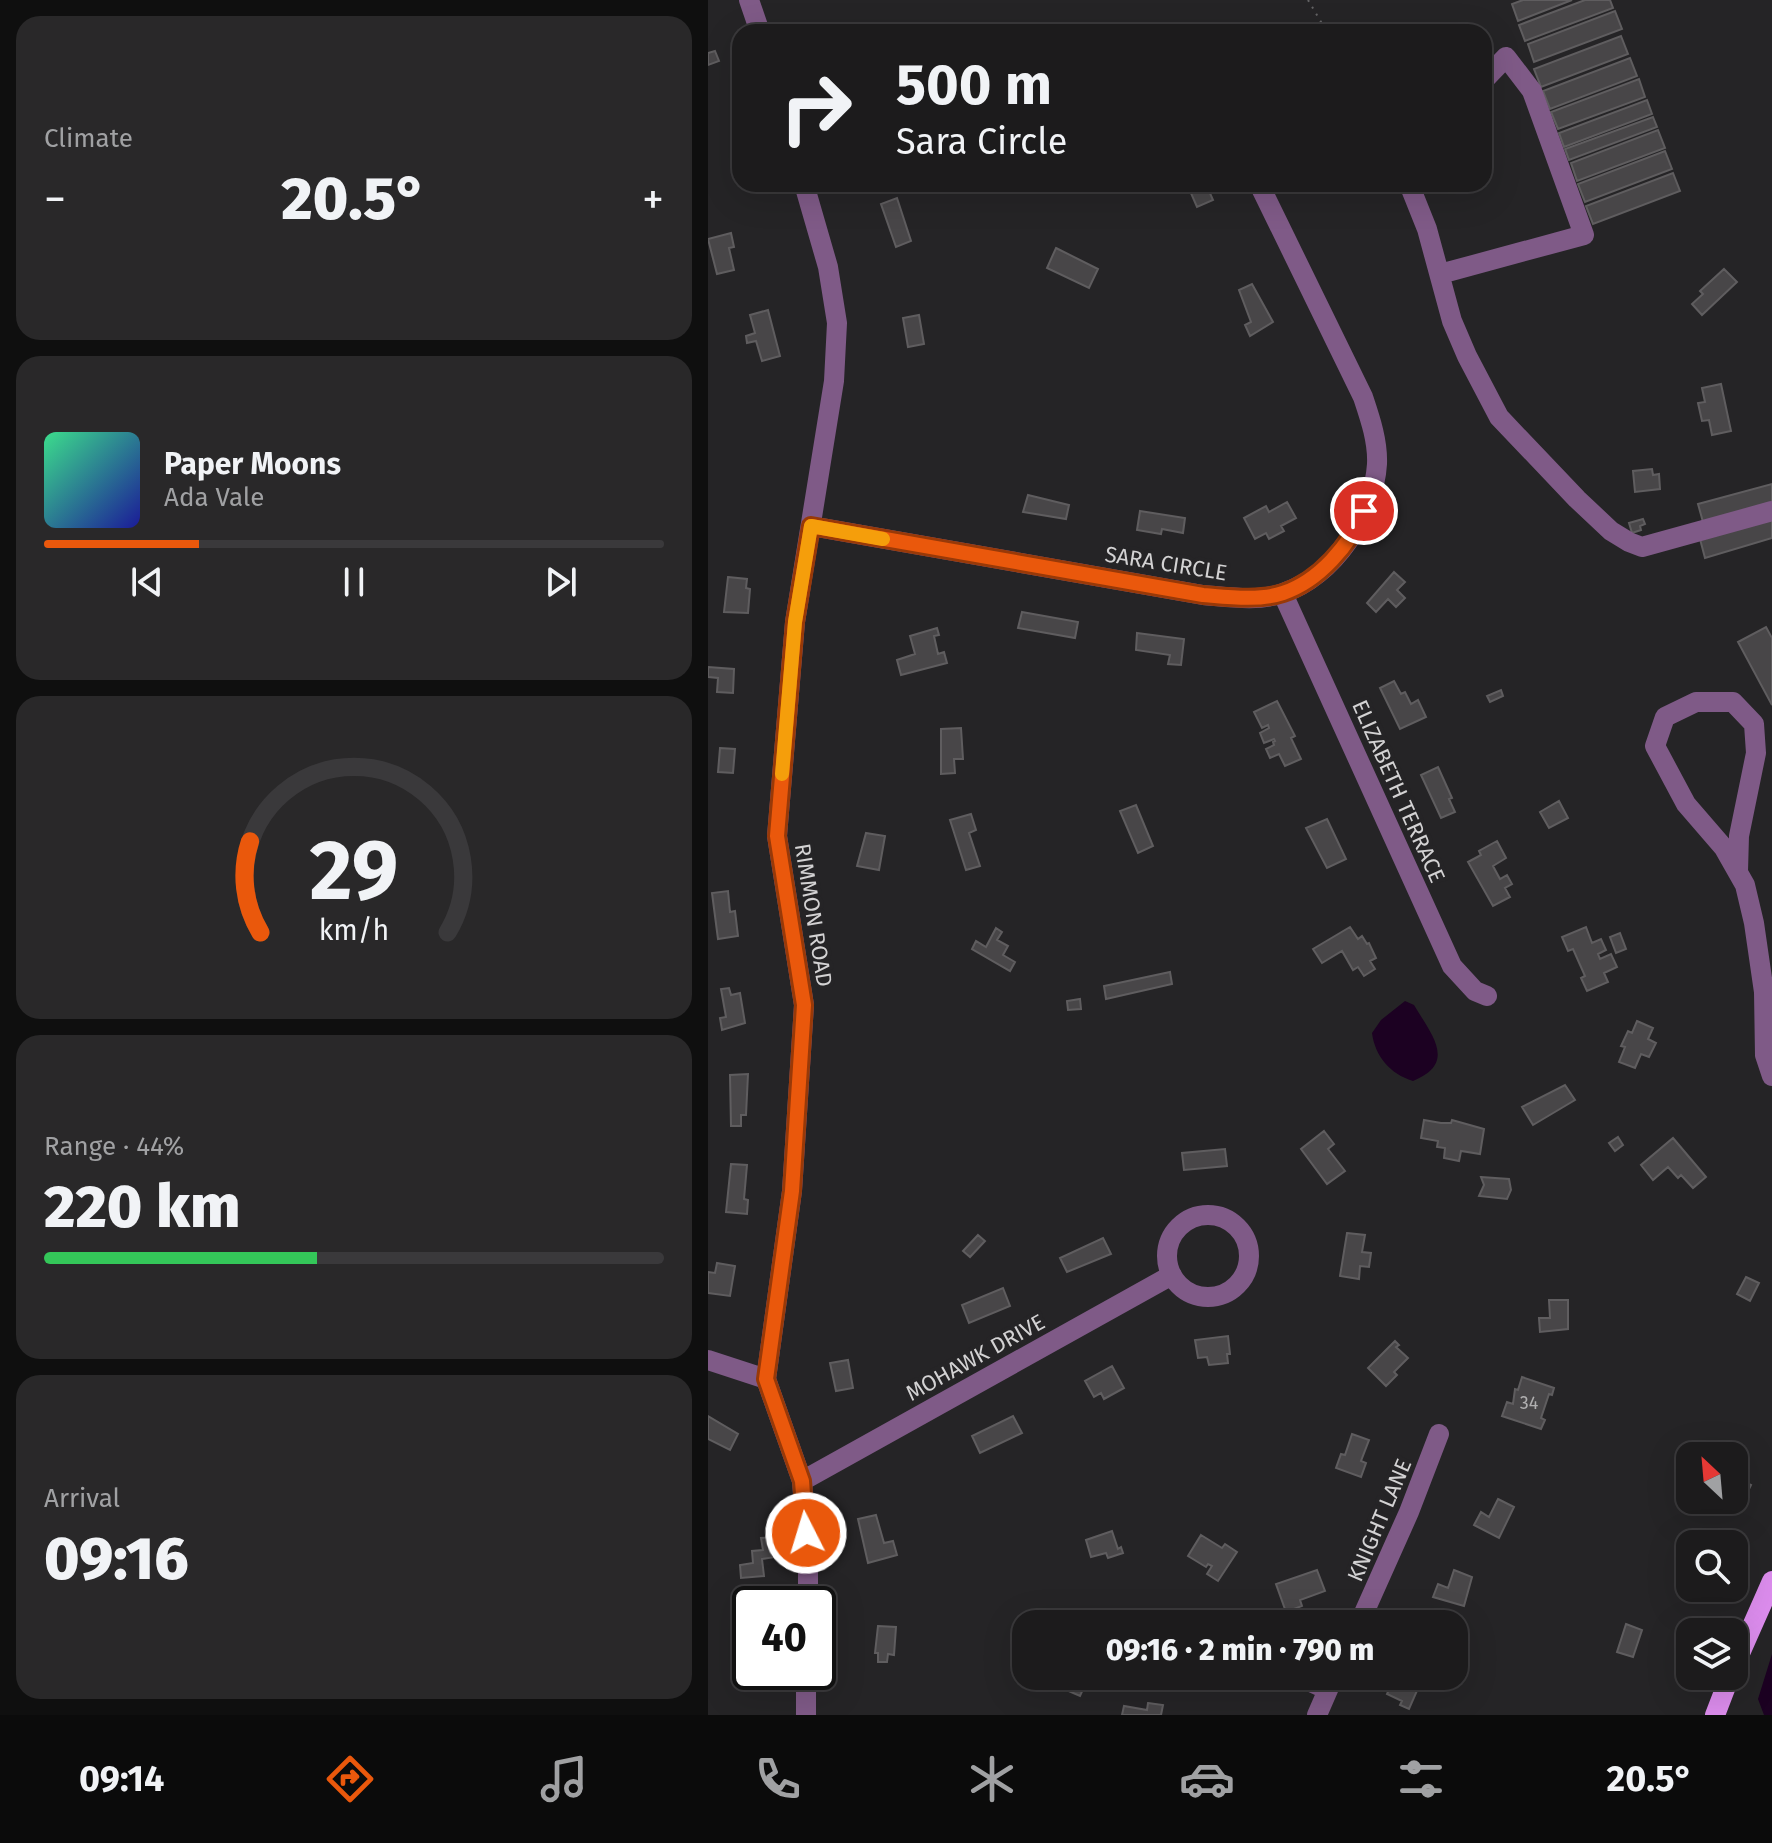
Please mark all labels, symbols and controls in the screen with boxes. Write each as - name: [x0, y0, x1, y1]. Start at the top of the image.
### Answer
- text: 500 m: [896, 52, 1052, 119]
- icon: right: [764, 56, 868, 160]
- text: Sara Circle: [896, 120, 1067, 164]
- text: Climate: [44, 123, 133, 154]
- text: 20.5°: [281, 163, 427, 235]
- text: −: [44, 173, 66, 226]
- text: +: [642, 173, 664, 226]
- text: Paper Moons: [164, 446, 341, 482]
- pin: [1330, 477, 1398, 545]
- text: Ada Vale: [164, 482, 264, 513]
- icon: arrive: [1342, 489, 1386, 533]
- street label: SARA CIRCLE: [1103, 541, 1229, 586]
- icon: previous: [125, 560, 169, 604]
- icon: pause: [332, 560, 376, 604]
- icon: next: [539, 560, 583, 604]
- street label: ELIZABETH TERRACE: [1346, 696, 1451, 887]
- text: 29: [310, 821, 398, 921]
- street label: RIMMON ROAD: [789, 841, 838, 989]
- text: km/h: [319, 914, 389, 949]
- text: Range · 44%: [44, 1131, 184, 1162]
- text: 220 km: [44, 1171, 240, 1243]
- street label: MOHAWK DRIVE: [901, 1308, 1049, 1407]
- house number: 34: [1520, 1392, 1539, 1414]
- north arrow: [1676, 1442, 1748, 1514]
- map controls: [1676, 1442, 1748, 1690]
- street label: KNIGHT LANE: [1341, 1455, 1417, 1586]
- text: Arrival: [44, 1483, 120, 1514]
- position arrow: [764, 1491, 848, 1575]
- text: 09:16: [44, 1523, 189, 1595]
- button: search: [1676, 1530, 1748, 1602]
- speed limit sign: 40: [732, 1586, 836, 1690]
- button: layers: [1676, 1618, 1748, 1690]
- text: 09:16 · 2 min · 790 m: [1106, 1632, 1374, 1668]
- icon: directions: [322, 1751, 378, 1807]
- icon: music: [536, 1751, 592, 1807]
- icon: phone: [750, 1751, 806, 1807]
- icon: climate: [964, 1751, 1020, 1807]
- icon: car: [1179, 1751, 1235, 1807]
- icon: filters: [1393, 1751, 1449, 1807]
- text: 09:14: [79, 1757, 164, 1801]
- text: 20.5°: [1607, 1757, 1693, 1801]

